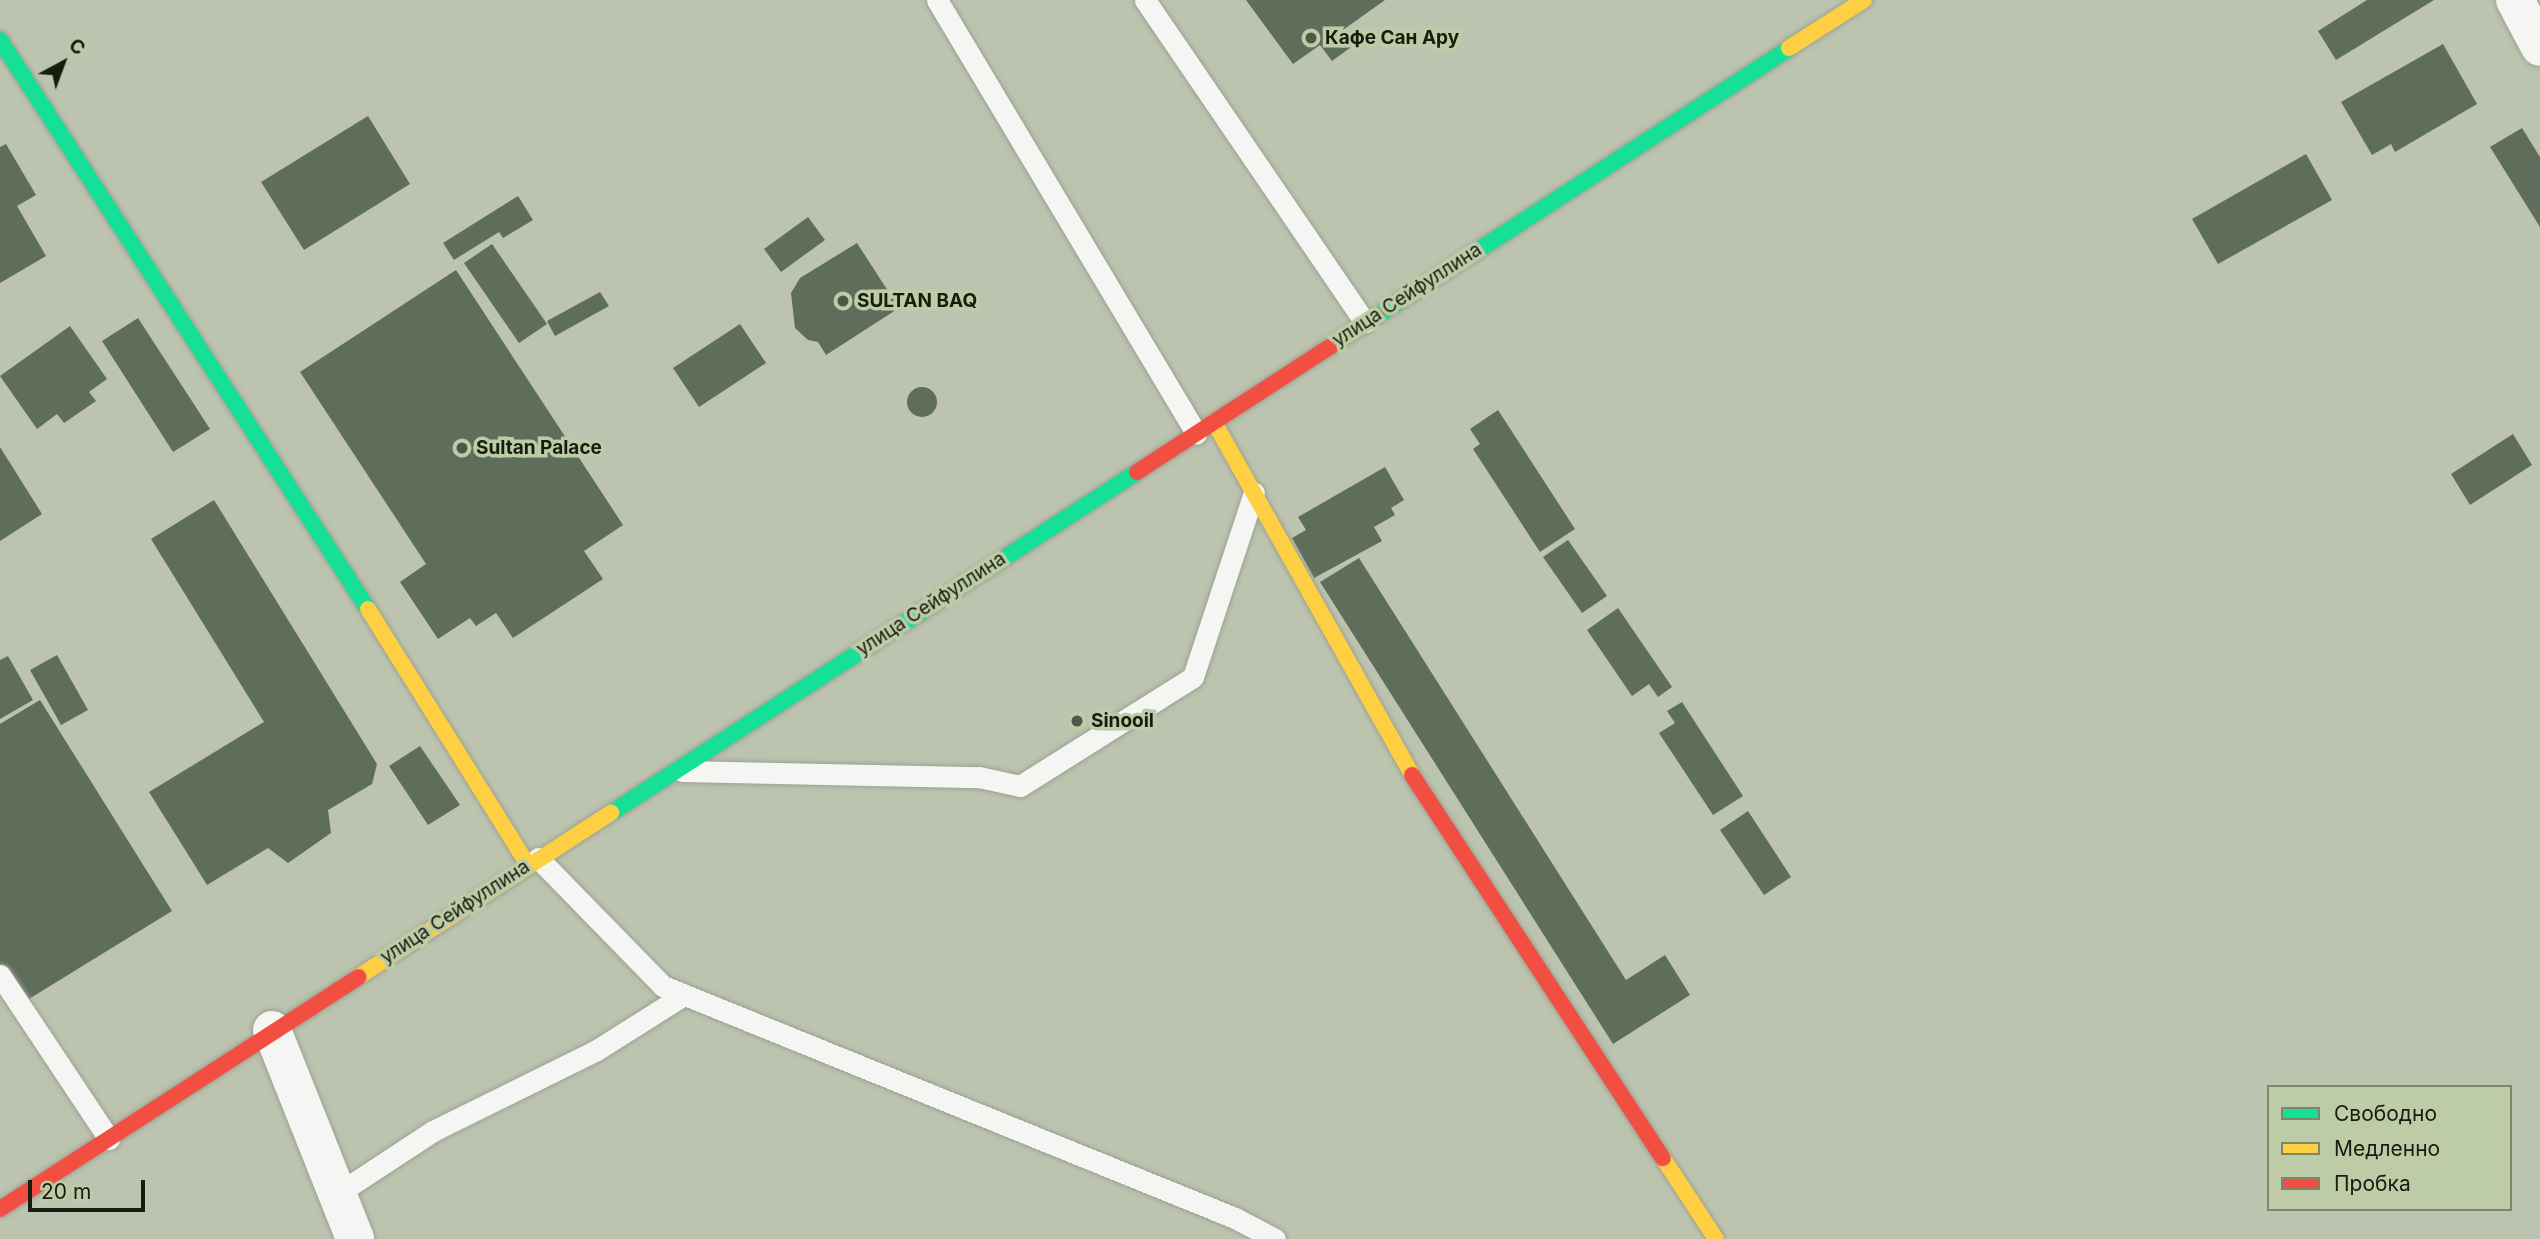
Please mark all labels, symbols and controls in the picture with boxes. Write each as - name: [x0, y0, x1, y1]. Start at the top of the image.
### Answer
- place label: Кафе Сан Ару: [1325, 27, 1459, 49]
- north arrow: [28, 28, 98, 98]
- marker: Кафе Сан Ару: [1303, 30, 1319, 46]
- text: С: [64, 33, 90, 60]
- street label: улица Сейфуллина: [1328, 238, 1486, 352]
- place label: SULTAN BAQ: [857, 290, 977, 312]
- marker: SULTAN BAQ: [835, 293, 851, 309]
- place label: Sultan Palace: [476, 437, 602, 459]
- marker: Sultan Palace: [454, 440, 470, 456]
- street label: улица Сейфуллина: [852, 547, 1010, 661]
- place label: Sinooil: [1091, 710, 1154, 732]
- marker: Sinooil: [1069, 713, 1085, 729]
- street label: улица Сейфуллина: [376, 855, 534, 969]
- legend: [2267, 1085, 2512, 1211]
- text: Свободно: [2334, 1101, 2437, 1126]
- text: Медленно: [2334, 1136, 2440, 1161]
- scale bar: [32, 1166, 149, 1210]
- text: Пробка: [2334, 1171, 2411, 1196]
- text: 20 m: [41, 1179, 91, 1204]

